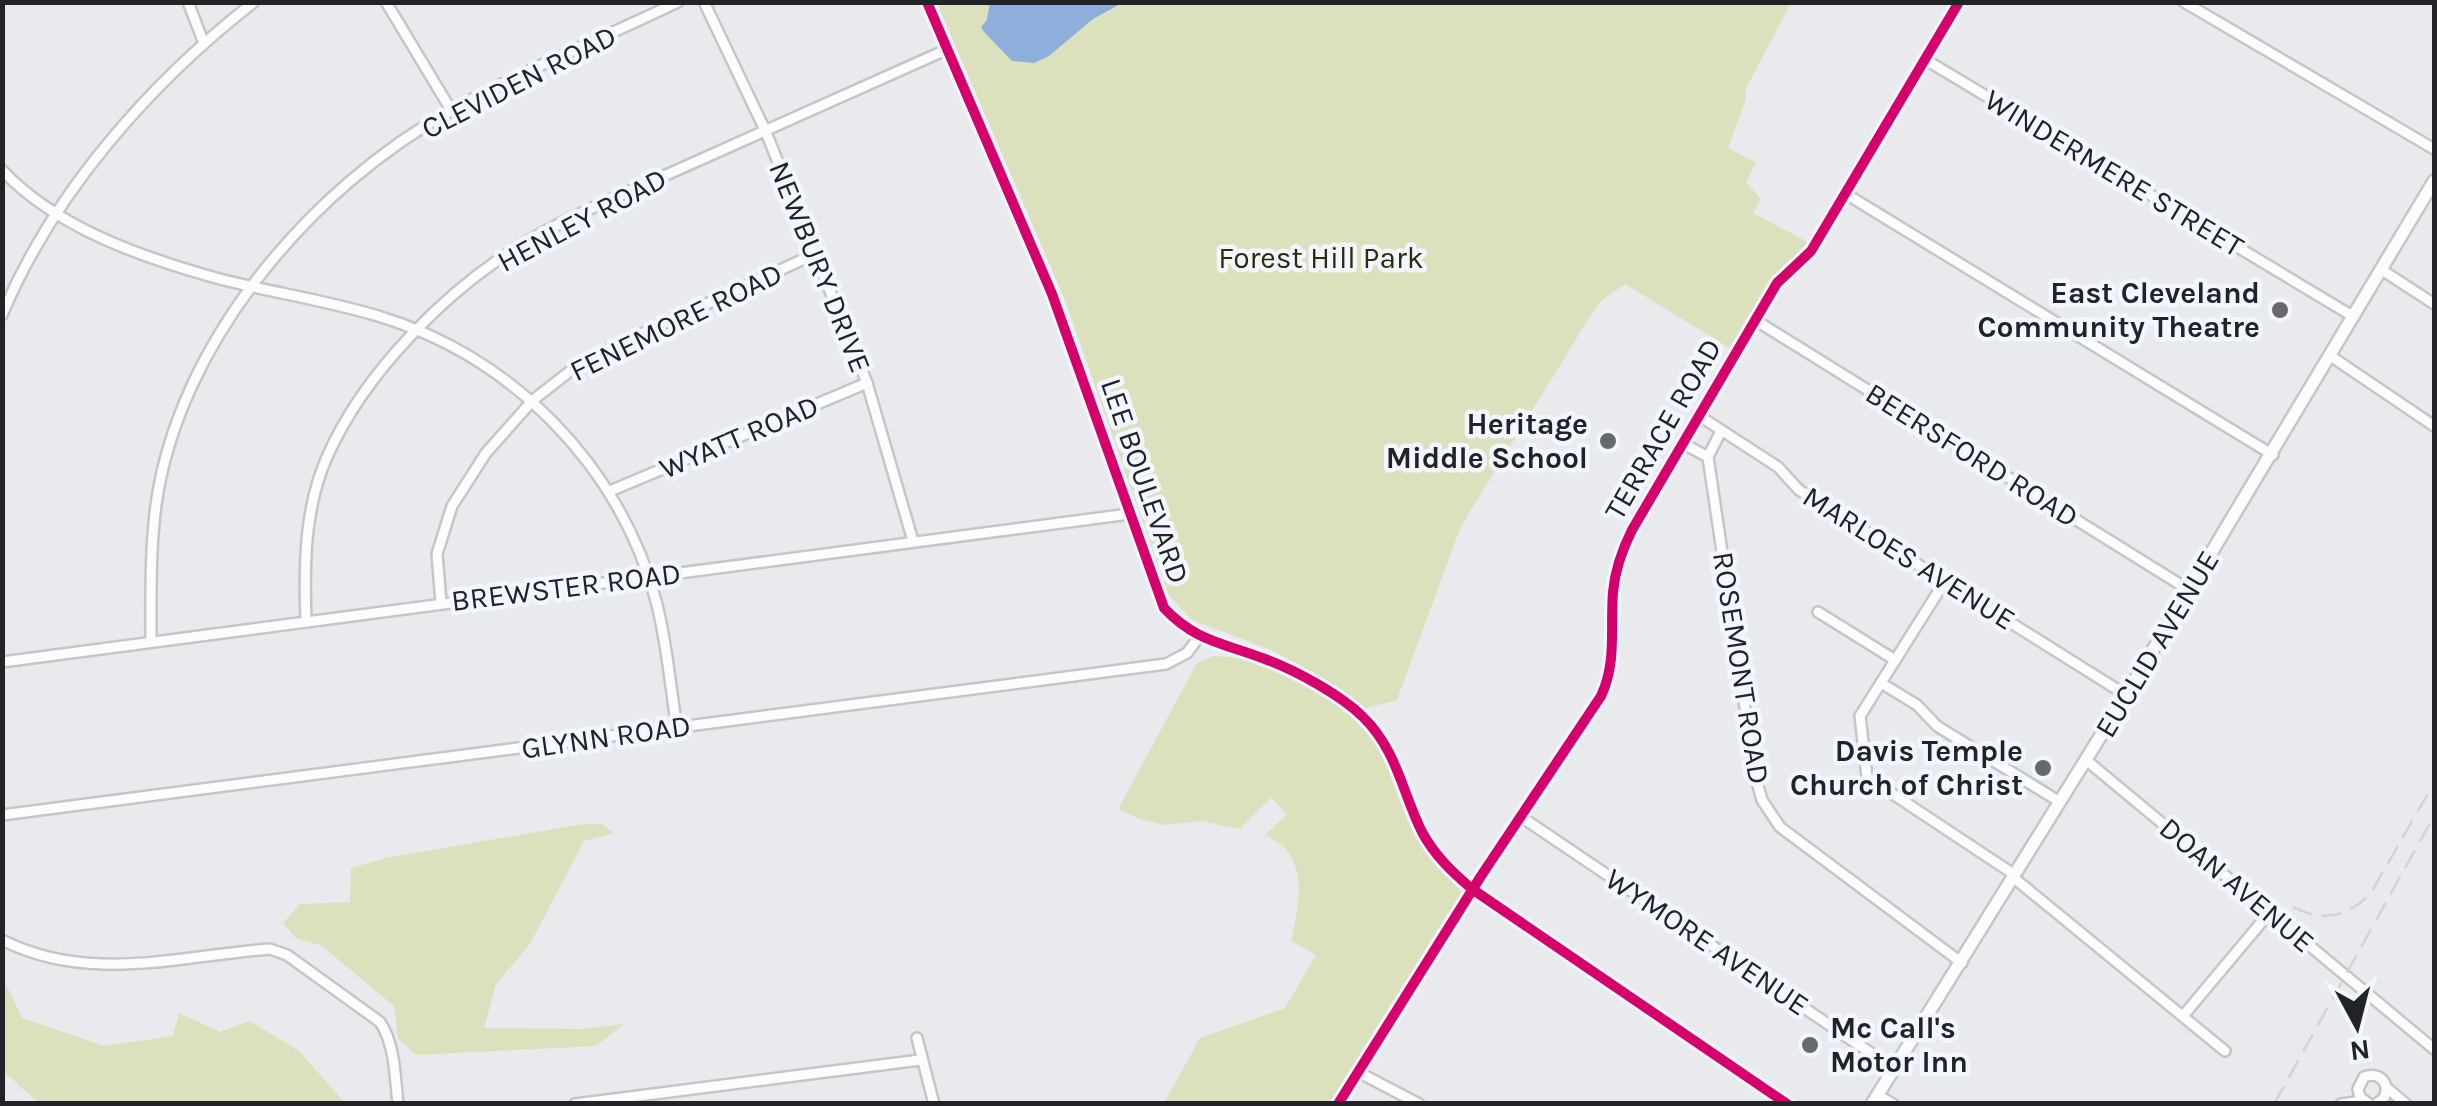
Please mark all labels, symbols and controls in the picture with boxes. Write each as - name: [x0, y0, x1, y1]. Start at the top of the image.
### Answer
- street label: CLEVIDEN ROAD: [416, 17, 622, 147]
- street label: WINDERMERE STREET: [1978, 81, 2250, 265]
- street label: NEWBURY DRIVE: [761, 156, 879, 378]
- street label: HENLEY ROAD: [491, 160, 673, 280]
- park label: Forest Hill Park: [1218, 240, 1424, 276]
- street label: FENEMORE ROAD: [564, 255, 788, 389]
- place label: East Cleveland Community Theatre: [1978, 275, 2260, 345]
- marker: East Cleveland Community Theatre: [2269, 299, 2291, 321]
- street label: TERRACE ROAD: [1597, 332, 1729, 526]
- street label: LEE BOULEVARD: [1093, 374, 1197, 588]
- street label: BEERSFORD ROAD: [1859, 375, 2085, 535]
- street label: WYATT ROAD: [654, 387, 824, 487]
- place label: Heritage Middle School: [1386, 406, 1588, 476]
- marker: Heritage Middle School: [1597, 430, 1619, 452]
- street label: MARLOES AVENUE: [1796, 478, 2022, 638]
- street label: EUCLID AVENUE: [2087, 544, 2227, 744]
- street label: ROSEMONT ROAD: [1705, 549, 1777, 787]
- street label: BREWSTER ROAD: [449, 555, 683, 619]
- street label: GLYNN ROAD: [519, 707, 693, 767]
- place label: Davis Temple Church of Christ: [1790, 733, 2023, 803]
- marker: Davis Temple Church of Christ: [2032, 757, 2054, 779]
- street label: DOAN AVENUE: [2152, 810, 2322, 960]
- street label: WYMORE AVENUE: [1598, 861, 1816, 1023]
- north arrow: [2307, 976, 2407, 1076]
- place label: Mc Call's Motor Inn: [1830, 1010, 1968, 1080]
- text: N: [2348, 1033, 2372, 1068]
- marker: Mc Call's Motor Inn: [1799, 1034, 1821, 1056]

